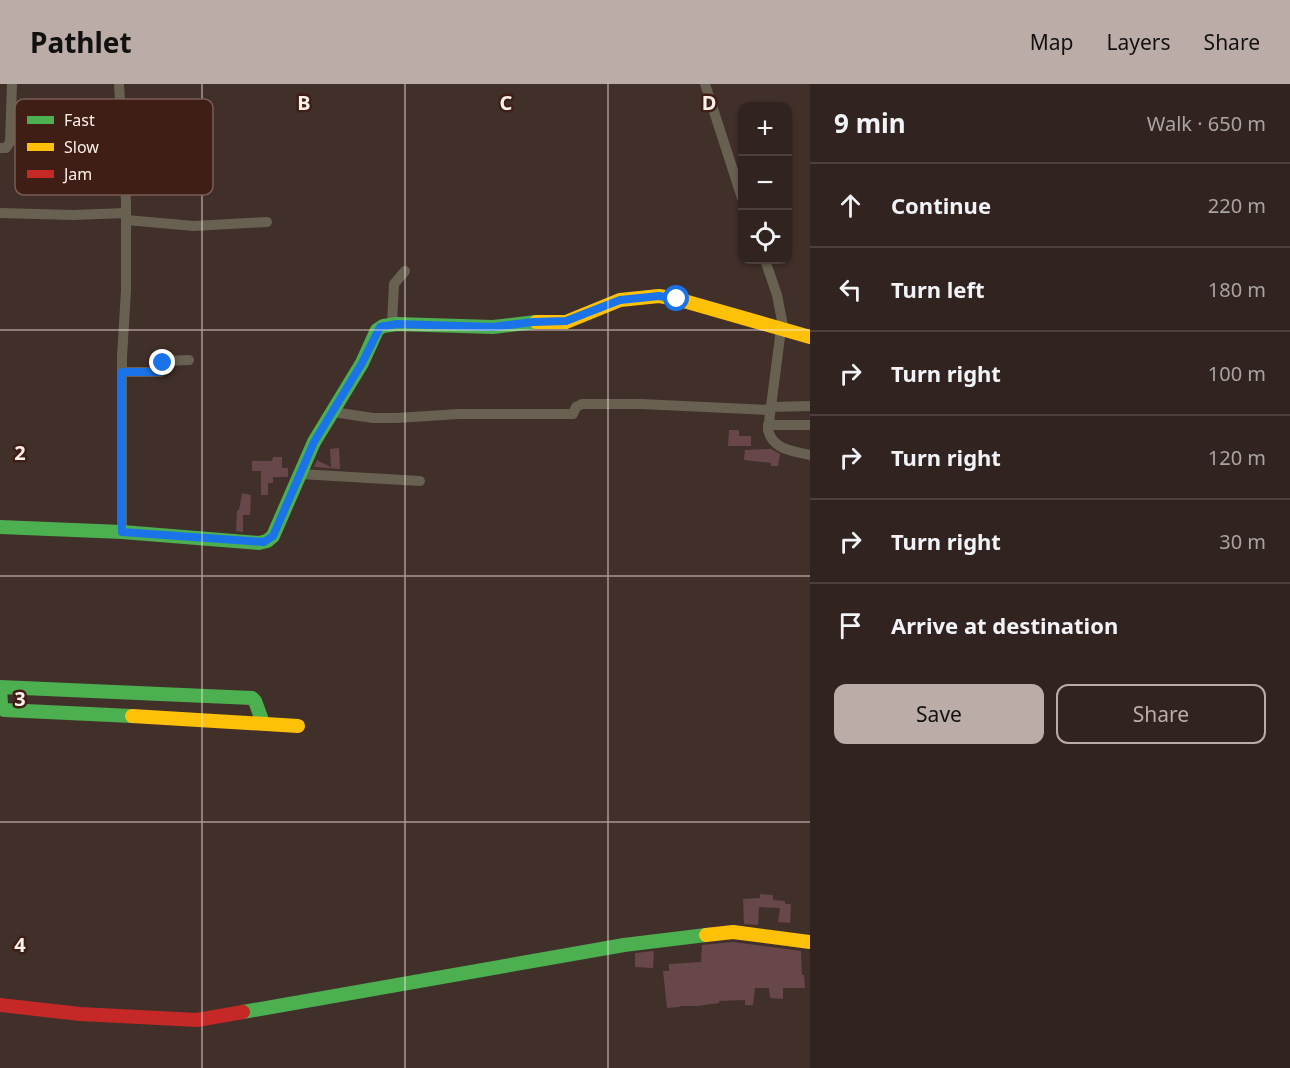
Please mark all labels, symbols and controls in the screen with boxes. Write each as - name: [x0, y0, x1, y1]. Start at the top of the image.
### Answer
- text: Pathlet: [30, 23, 132, 61]
- text: Map: [1030, 28, 1074, 56]
- text: Layers: [1107, 28, 1171, 56]
- text: Share: [1204, 28, 1260, 56]
- text: B: [297, 89, 311, 116]
- text: C: [500, 89, 513, 116]
- text: D: [702, 89, 716, 116]
- legend: [15, 99, 213, 195]
- map controls: [738, 102, 792, 264]
- button: +: [738, 102, 792, 156]
- text: 9 min: [834, 105, 906, 141]
- text: Fast: [64, 109, 95, 131]
- text: Walk · 650 m: [1147, 110, 1266, 137]
- text: Slow: [64, 136, 99, 158]
- button: −: [738, 156, 792, 210]
- text: Jam: [62, 163, 92, 185]
- icon: ahead: [834, 189, 867, 222]
- text: Continue: [891, 190, 991, 220]
- text: 220 m: [1208, 192, 1266, 219]
- button: locate: [738, 210, 792, 264]
- icon: left: [834, 273, 867, 306]
- text: Turn left: [891, 274, 985, 304]
- text: 180 m: [1208, 276, 1266, 303]
- route start: [663, 285, 689, 311]
- route end: [149, 349, 175, 375]
- icon: right: [834, 357, 867, 390]
- text: Turn right: [891, 358, 1001, 388]
- text: 100 m: [1208, 360, 1266, 387]
- text: 2: [14, 439, 26, 466]
- icon: right: [834, 441, 867, 474]
- text: Turn right: [891, 442, 1001, 472]
- text: 120 m: [1208, 444, 1266, 471]
- icon: right: [834, 525, 867, 558]
- text: Turn right: [891, 526, 1001, 556]
- text: 30 m: [1219, 528, 1266, 555]
- icon: arrive: [834, 609, 867, 642]
- text: Arrive at destination: [891, 610, 1118, 640]
- button: Save: [834, 684, 1044, 744]
- button: Share: [1056, 684, 1266, 744]
- text: 3: [14, 685, 26, 712]
- text: 4: [14, 931, 26, 958]

